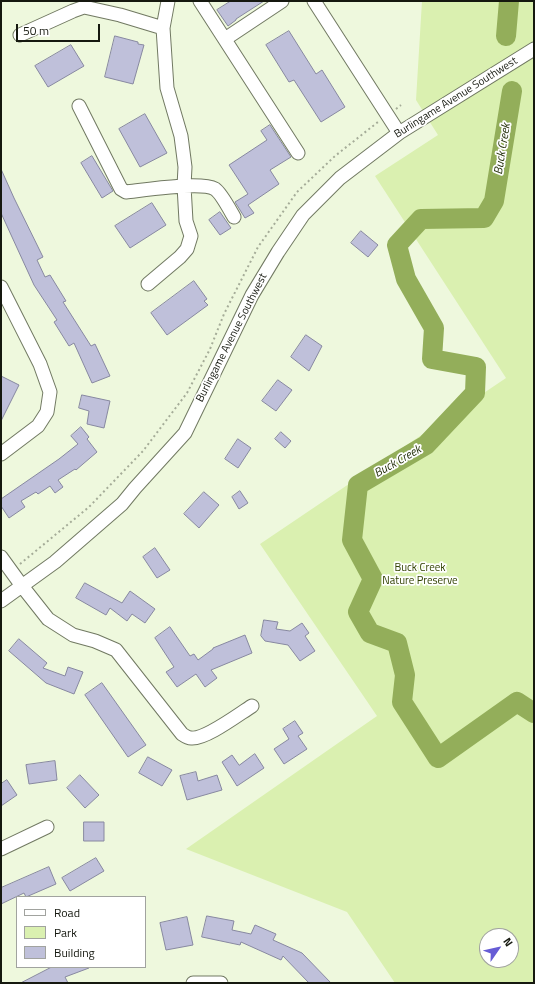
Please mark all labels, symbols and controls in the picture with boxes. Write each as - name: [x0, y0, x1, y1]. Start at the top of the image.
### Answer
- scale bar: [18, 16, 102, 42]
- text: 50 m: [23, 21, 49, 40]
- street label: Burlingame Avenue Southwest: [392, 55, 520, 141]
- water label: Buck Creek: [492, 122, 514, 176]
- street label: Burlingame Avenue Southwest: [194, 271, 270, 405]
- water label: Buck Creek: [372, 443, 424, 481]
- park label: Buck Creek Nature Preserve: [382, 561, 458, 587]
- legend: [16, 896, 146, 968]
- text: Road: [54, 903, 80, 922]
- text: Park: [54, 923, 77, 942]
- north arrow: [479, 928, 519, 968]
- text: N: [499, 934, 517, 949]
- text: Building: [54, 943, 95, 962]

